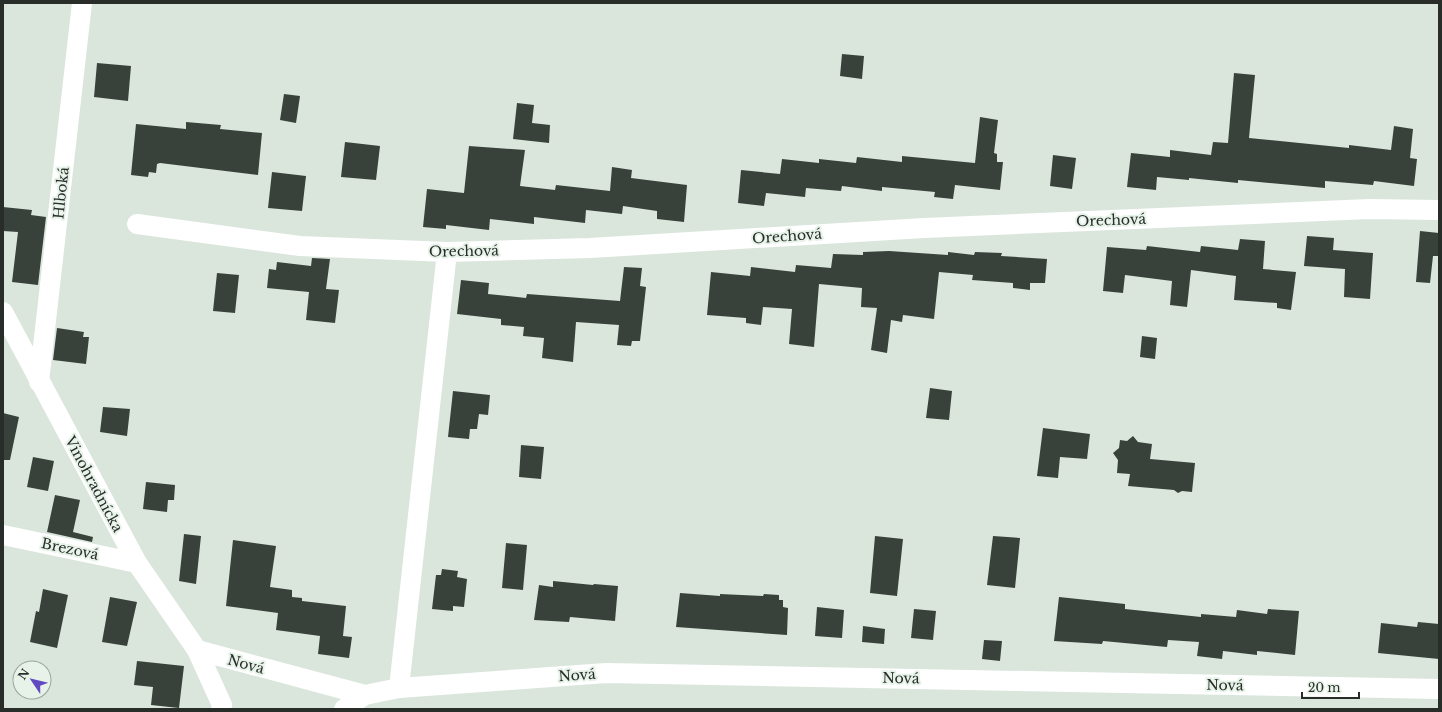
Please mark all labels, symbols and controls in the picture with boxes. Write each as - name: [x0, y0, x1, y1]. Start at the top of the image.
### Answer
- street label: Hlboká: [49, 166, 73, 220]
- street label: Orechová: [1076, 210, 1147, 230]
- street label: Orechová: [751, 225, 823, 247]
- street label: Orechová: [429, 241, 499, 261]
- street label: Vinohradnícka: [61, 432, 127, 535]
- street label: Brezová: [40, 534, 101, 564]
- street label: Nová: [226, 650, 267, 678]
- north arrow: [12, 660, 52, 700]
- text: N: [15, 665, 33, 683]
- street label: Nová: [558, 665, 596, 685]
- street label: Nová: [882, 669, 920, 687]
- scale bar: [1302, 674, 1359, 700]
- street label: Nová: [1206, 676, 1244, 694]
- text: 20 m: [1308, 680, 1340, 695]

